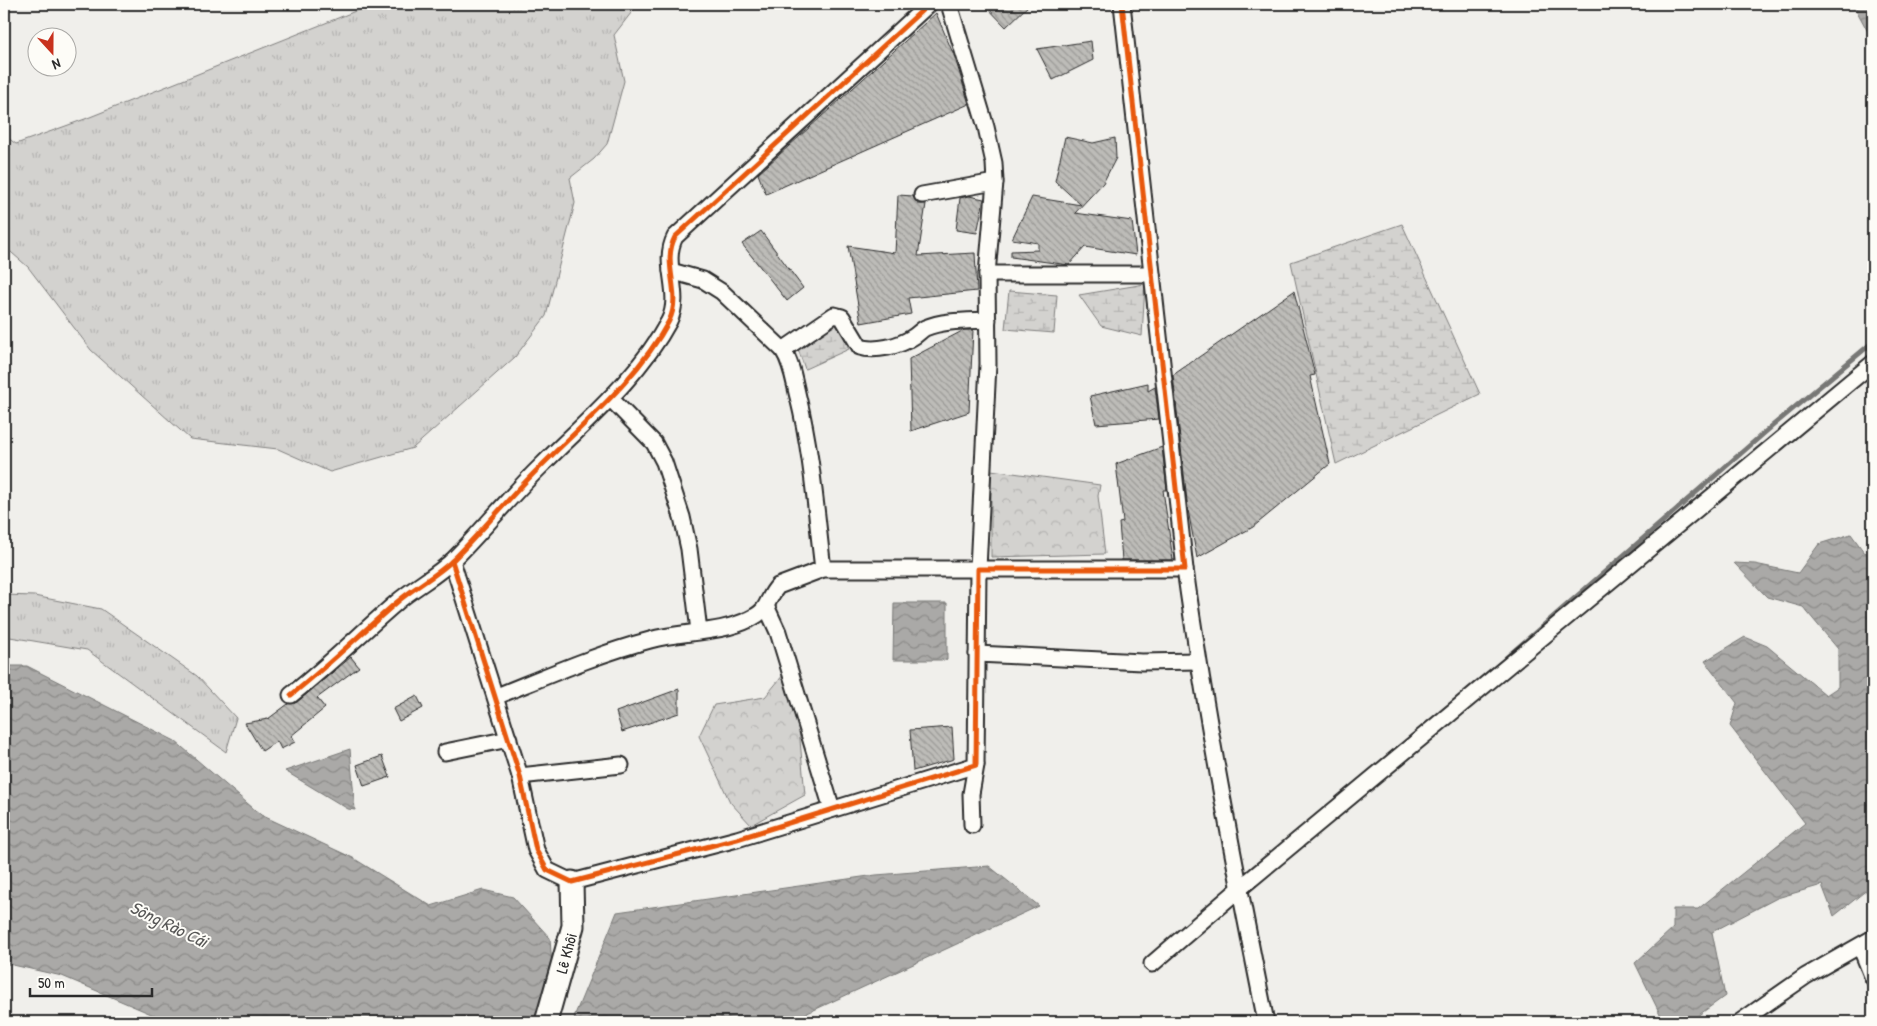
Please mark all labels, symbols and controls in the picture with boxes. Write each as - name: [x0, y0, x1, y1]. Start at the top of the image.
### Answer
- north arrow: [28, 28, 78, 78]
- text: N: [49, 54, 64, 75]
- water label: Sông Rào Cái: [126, 894, 214, 954]
- street label: Lê Khôi: [550, 930, 582, 976]
- scale bar: [30, 966, 152, 998]
- text: 50 m: [38, 972, 65, 993]

